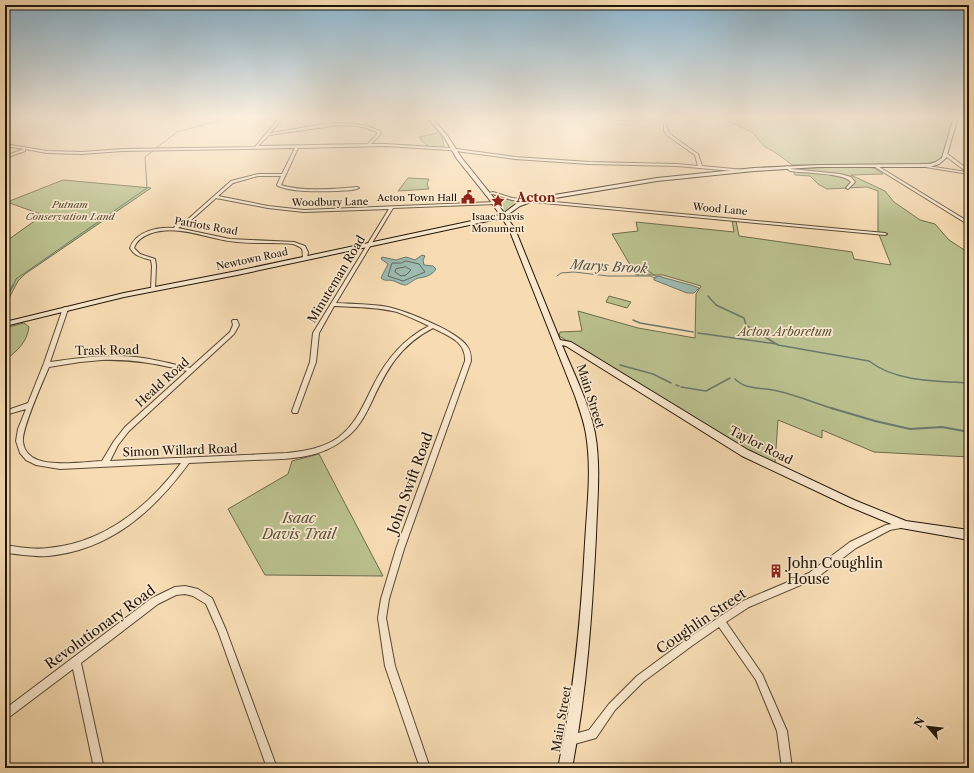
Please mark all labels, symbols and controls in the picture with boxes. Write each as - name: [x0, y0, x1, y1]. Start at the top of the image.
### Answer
- public building icon: Acton Town Hall: [460, 189, 476, 205]
- district label: Acton: [515, 189, 556, 205]
- place label: Acton Town Hall: [376, 191, 457, 204]
- place icon: Isaac Davis Monument: [490, 193, 506, 209]
- street label: Woodbury Lane: [291, 195, 369, 209]
- park label: Putnam Conservation Land: [25, 198, 116, 223]
- street label: Wood Lane: [691, 200, 748, 218]
- place label: Isaac Davis Monument: [471, 210, 525, 235]
- street label: Patriots Road: [173, 214, 239, 238]
- street label: Minuteman Road: [304, 232, 368, 326]
- street label: Newtown Road: [215, 245, 289, 273]
- water label: Marys Brook: [568, 256, 648, 276]
- park label: Acton Arboretum: [736, 324, 832, 339]
- street label: Trask Road: [75, 342, 140, 358]
- street label: Heald Road: [132, 354, 192, 410]
- street label: Main Street: [574, 362, 609, 431]
- street label: Taylor Road: [727, 423, 796, 468]
- street label: John Swift Road: [383, 429, 437, 538]
- street label: Simon Willard Road: [122, 440, 238, 460]
- park label: Isaac Davis Trail: [261, 509, 337, 543]
- place label: John Coughlin House: [785, 554, 883, 588]
- building icon: John Coughlin House: [768, 563, 784, 579]
- street label: Revolutionary Road: [41, 581, 159, 673]
- street label: Coughlin Street: [653, 584, 749, 658]
- street label: Main Street: [548, 684, 574, 753]
- north arrow: [908, 707, 948, 747]
- text: N: [911, 714, 928, 730]

